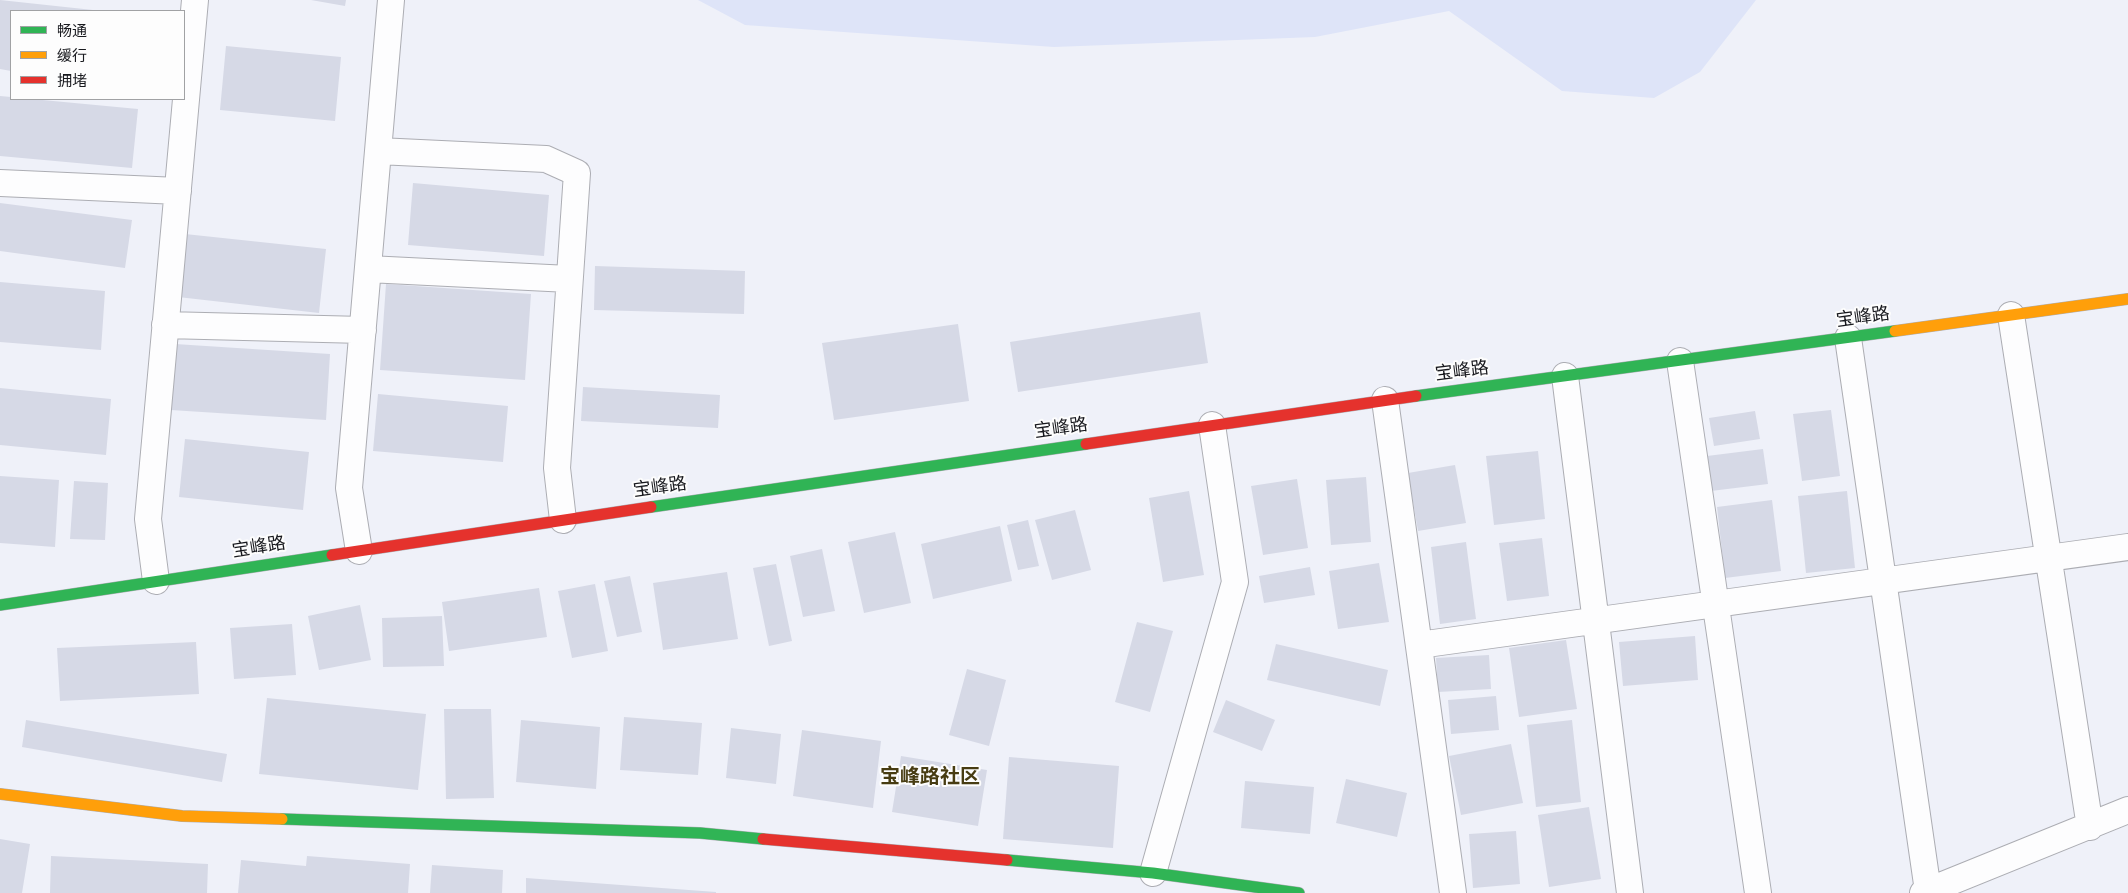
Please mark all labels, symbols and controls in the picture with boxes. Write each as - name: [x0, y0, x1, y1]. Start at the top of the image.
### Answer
- legend: [10, 10, 185, 100]
- text: 畅通: [57, 22, 87, 40]
- text: 缓行: [57, 47, 87, 65]
- text: 拥堵: [57, 72, 87, 90]
- street label: 宝峰路: [1835, 304, 1891, 332]
- street label: 宝峰路: [1434, 358, 1490, 386]
- street label: 宝峰路: [1033, 415, 1089, 443]
- street label: 宝峰路: [632, 474, 688, 502]
- street label: 宝峰路: [231, 533, 287, 563]
- district label: 宝峰路社区: [880, 766, 980, 790]

